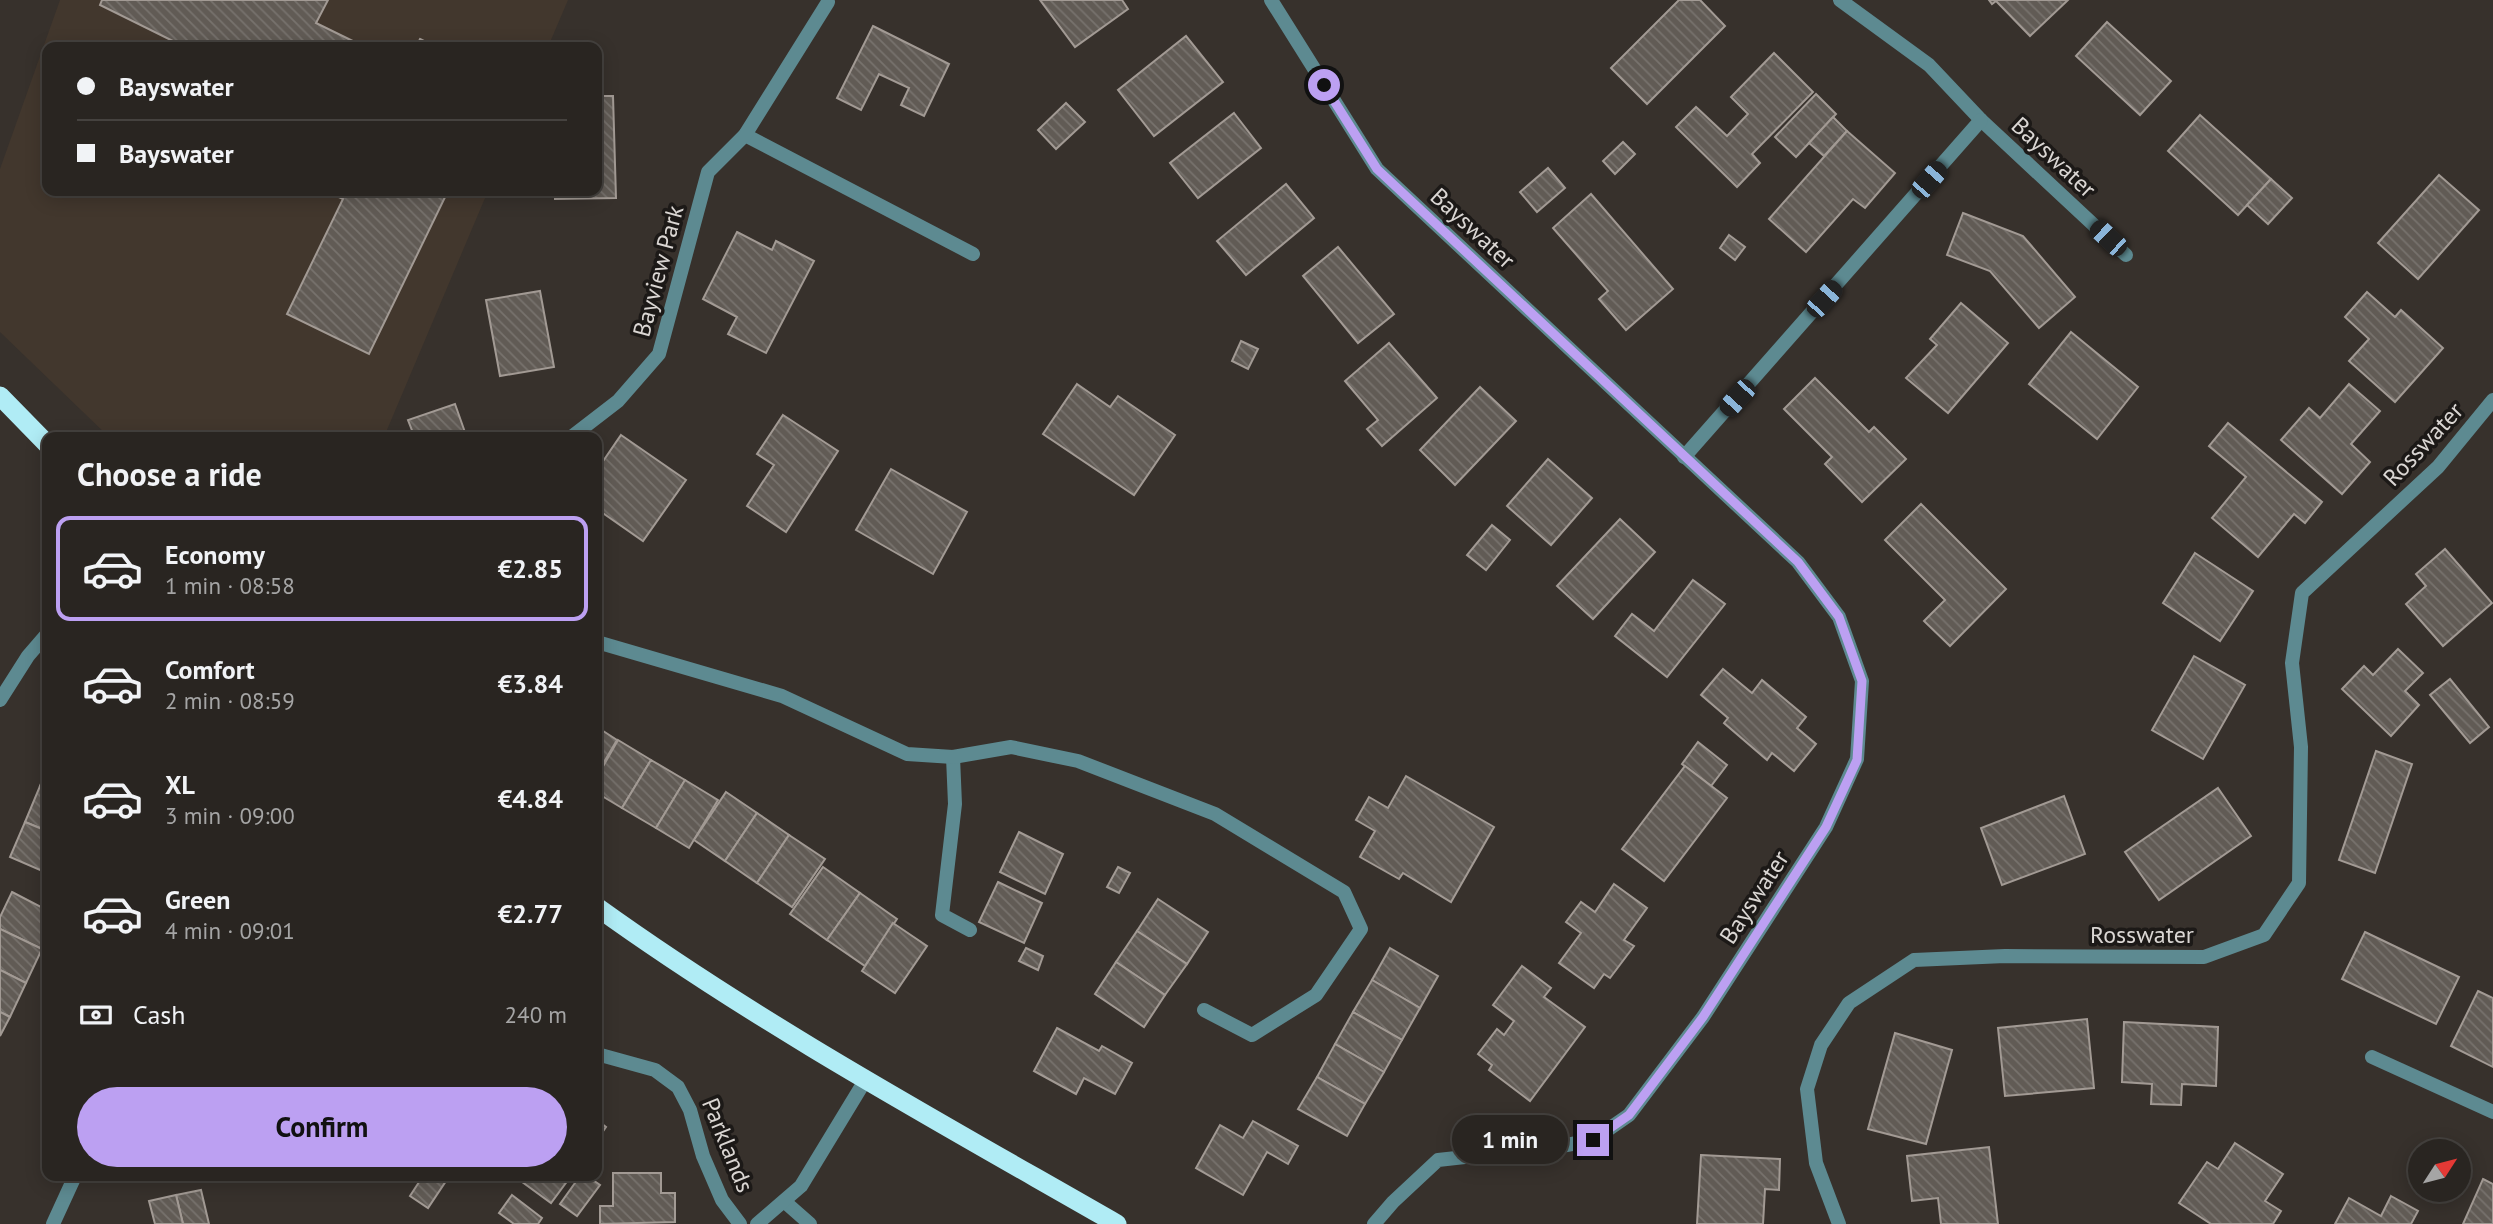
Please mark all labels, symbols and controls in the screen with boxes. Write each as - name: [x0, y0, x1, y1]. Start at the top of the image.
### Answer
- route start: [1308, 69, 1340, 101]
- text: Bayswater: [119, 70, 234, 103]
- street label: Bayswater: [2005, 110, 2103, 204]
- text: Bayswater: [119, 137, 234, 170]
- car: [1908, 157, 1951, 203]
- street label: Bayswater: [1424, 181, 1522, 275]
- street label: Bayview Park: [626, 201, 691, 340]
- car: [2086, 216, 2131, 260]
- car: [1803, 276, 1846, 322]
- car: [1716, 375, 1759, 421]
- street label: Rosswater: [2376, 395, 2470, 493]
- text: Choose a ride: [77, 453, 262, 495]
- icon: car: [81, 537, 144, 600]
- text: Economy: [165, 538, 265, 571]
- text: €2.85: [498, 552, 563, 585]
- text: 1 min · 08:58: [165, 571, 295, 600]
- icon: car: [81, 652, 144, 715]
- text: Comfort: [165, 653, 255, 686]
- text: €3.84: [498, 667, 563, 700]
- text: 2 min · 08:59: [165, 686, 295, 715]
- icon: car: [81, 767, 144, 830]
- text: XL: [165, 768, 195, 801]
- text: €4.84: [498, 782, 563, 815]
- text: 3 min · 09:00: [165, 801, 295, 830]
- street label: Bayswater: [1712, 845, 1796, 949]
- icon: car: [81, 882, 144, 945]
- text: Green: [165, 883, 230, 916]
- text: €2.77: [498, 897, 563, 930]
- text: 4 min · 09:01: [165, 916, 295, 945]
- street label: Rosswater: [2090, 919, 2194, 950]
- icon: cash: [77, 996, 115, 1034]
- text: Cash: [133, 998, 185, 1031]
- text: 240 m: [505, 1000, 567, 1029]
- button: Confirm: [77, 1087, 567, 1167]
- street label: Parklands: [695, 1093, 761, 1197]
- callout: 1 min: [1453, 1116, 1568, 1164]
- route end: [1577, 1124, 1609, 1156]
- text: 1 min: [1482, 1125, 1538, 1154]
- north arrow: [2408, 1139, 2471, 1202]
- map controls: [2408, 1139, 2471, 1202]

